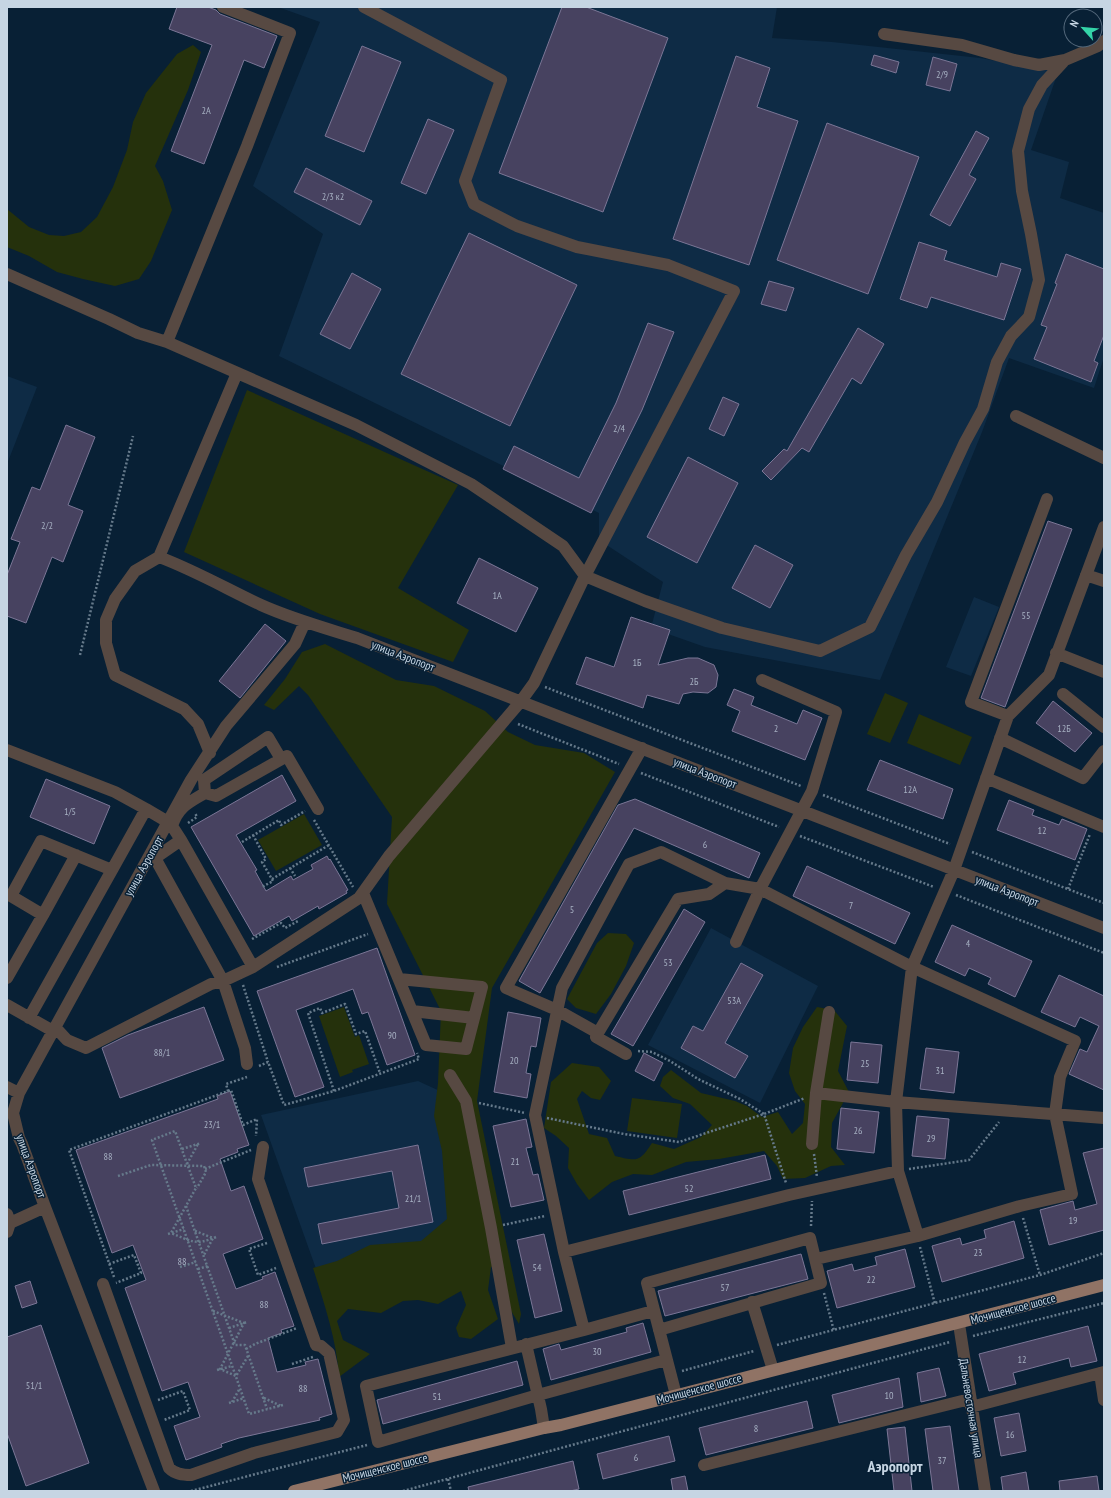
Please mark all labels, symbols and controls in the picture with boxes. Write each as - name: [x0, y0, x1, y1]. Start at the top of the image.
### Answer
- north arrow: [1063, 8, 1103, 48]
- text: N: [1067, 18, 1082, 29]
- house number: 2/9: [936, 68, 948, 81]
- house number: 2А: [201, 104, 211, 117]
- house number: 2/3 к2: [322, 190, 344, 203]
- house number: 2/4: [613, 422, 625, 435]
- house number: 2/2: [41, 519, 53, 532]
- house number: 1А: [492, 589, 502, 602]
- house number: 55: [1022, 609, 1031, 622]
- street label: улица Аэропорт: [369, 637, 437, 675]
- house number: 1Б: [633, 656, 642, 669]
- house number: 2Б: [690, 675, 699, 688]
- house number: 2: [774, 722, 778, 735]
- house number: 12Б: [1057, 722, 1071, 735]
- street label: улица Аэропорт: [671, 754, 739, 792]
- house number: 12А: [903, 783, 917, 796]
- house number: 1/5: [64, 805, 76, 818]
- house number: 12: [1038, 824, 1047, 837]
- street label: улица Аэропорт: [121, 833, 166, 899]
- house number: 6: [703, 838, 708, 851]
- street label: улица Аэропорт: [973, 872, 1041, 910]
- house number: 7: [849, 899, 853, 912]
- house number: 5: [570, 903, 574, 916]
- house number: 4: [966, 937, 971, 950]
- house number: 53: [664, 956, 673, 969]
- house number: 53А: [727, 994, 741, 1007]
- house number: 90: [388, 1029, 397, 1042]
- house number: 88/1: [154, 1046, 170, 1059]
- house number: 20: [510, 1054, 519, 1067]
- house number: 25: [861, 1057, 870, 1070]
- house number: 31: [936, 1064, 945, 1077]
- house number: 23/1: [204, 1118, 220, 1131]
- house number: 26: [854, 1124, 863, 1137]
- street label: улица Аэропорт: [13, 1132, 50, 1200]
- house number: 29: [927, 1132, 936, 1145]
- house number: 88: [104, 1150, 113, 1163]
- house number: 21: [511, 1155, 520, 1168]
- house number: 52: [685, 1182, 694, 1195]
- house number: 21/1: [405, 1192, 421, 1205]
- house number: 19: [1069, 1214, 1078, 1227]
- house number: 23: [974, 1246, 983, 1259]
- house number: 88: [178, 1255, 187, 1268]
- house number: 54: [533, 1261, 542, 1274]
- house number: 22: [867, 1273, 876, 1286]
- house number: 57: [721, 1281, 730, 1294]
- street label: Мочищенское шоссе: [969, 1290, 1057, 1327]
- house number: 88: [260, 1298, 269, 1311]
- house number: 30: [593, 1345, 602, 1358]
- house number: 12: [1018, 1353, 1027, 1366]
- street label: Дальневосточная улица: [956, 1357, 987, 1459]
- street label: Мочищенское шоссе: [655, 1370, 743, 1407]
- house number: 51/1: [26, 1379, 42, 1392]
- house number: 88: [299, 1382, 308, 1395]
- house number: 10: [885, 1389, 894, 1402]
- house number: 51: [433, 1390, 442, 1403]
- house number: 8: [754, 1422, 758, 1435]
- house number: 16: [1006, 1428, 1015, 1441]
- street label: Мочищенское шоссе: [341, 1450, 429, 1485]
- house number: 6: [634, 1451, 639, 1464]
- house number: 37: [938, 1454, 947, 1467]
- district label: Аэропорт: [866, 1456, 923, 1476]

